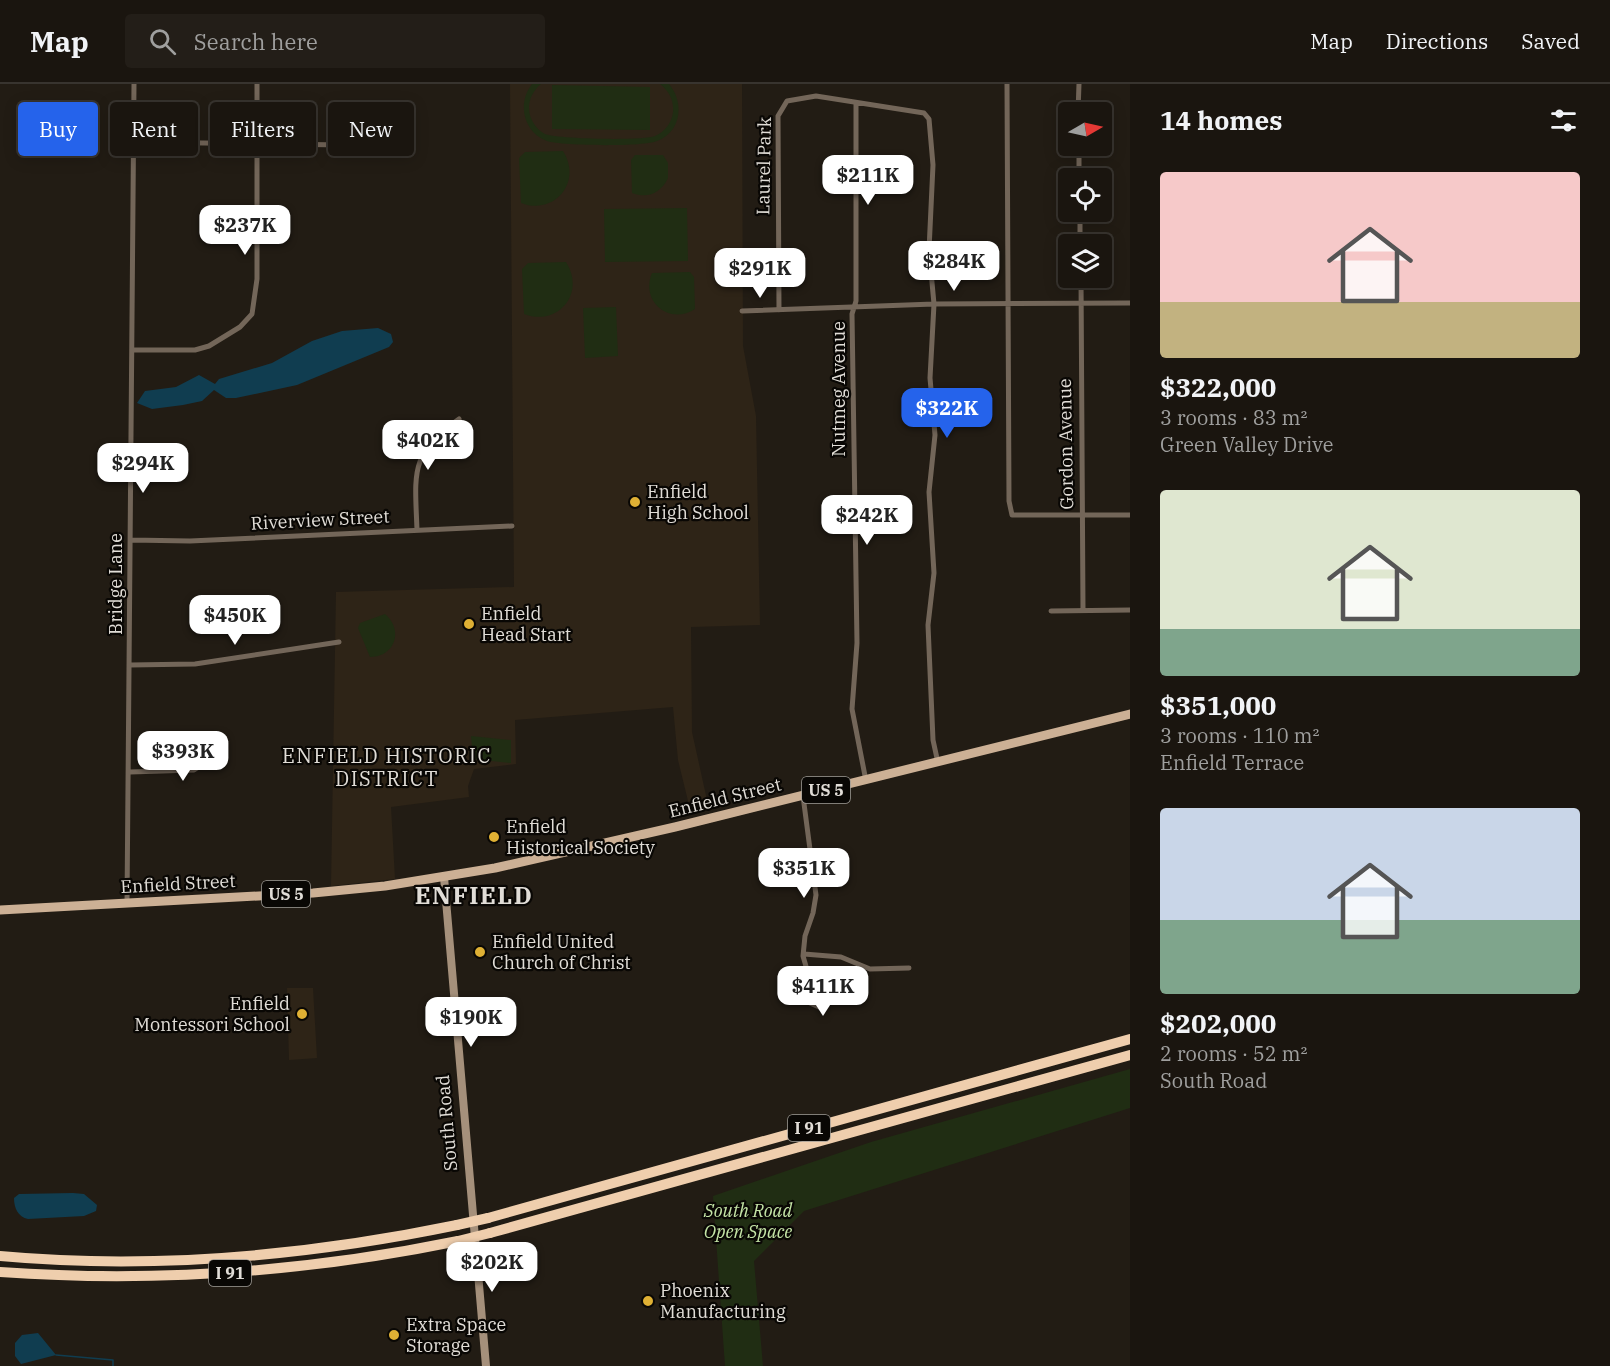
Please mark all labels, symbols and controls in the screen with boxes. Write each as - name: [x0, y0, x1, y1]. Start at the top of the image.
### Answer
- search box: [125, 14, 545, 68]
- text: Map: [30, 23, 89, 60]
- icon: search: [146, 25, 179, 58]
- text: Search here: [194, 27, 318, 56]
- text: Map: [1310, 27, 1353, 55]
- text: Directions: [1386, 27, 1488, 55]
- text: Saved: [1521, 27, 1580, 55]
- chip: Buy: [18, 102, 98, 156]
- chip: Rent: [110, 102, 198, 156]
- chip: Filters: [210, 102, 316, 156]
- chip: New: [328, 102, 414, 156]
- north arrow: [1058, 102, 1112, 156]
- map controls: [1058, 102, 1112, 288]
- text: 14 homes: [1160, 103, 1282, 137]
- icon: filters: [1547, 104, 1580, 137]
- street label: Laurel Park: [751, 116, 776, 215]
- pin: $211K: [826, 155, 910, 206]
- text: $211K: [836, 161, 900, 188]
- button: locate: [1058, 168, 1112, 222]
- pin: $237K: [203, 205, 287, 256]
- text: $237K: [213, 211, 277, 238]
- icon: home: [1316, 211, 1424, 319]
- button: layers: [1058, 234, 1112, 288]
- pin: $284K: [912, 241, 996, 292]
- text: $284K: [922, 247, 986, 274]
- pin: $291K: [718, 248, 802, 299]
- text: $291K: [728, 254, 792, 281]
- street label: Nutmeg Avenue: [827, 321, 850, 457]
- text: $322,000: [1160, 370, 1276, 404]
- street label: Gordon Avenue: [1053, 378, 1078, 510]
- pin: $322K: [905, 388, 989, 439]
- text: $322K: [915, 394, 979, 421]
- text: 3 rooms · 83 m²: [1160, 404, 1307, 431]
- pin: $402K: [386, 420, 470, 471]
- text: $402K: [396, 426, 460, 453]
- text: Green Valley Drive: [1160, 431, 1333, 458]
- pin: $294K: [101, 443, 185, 494]
- text: $294K: [111, 449, 175, 476]
- place label: Enfield High School: [647, 480, 749, 524]
- marker: Enfield High School: [628, 495, 642, 509]
- pin: $242K: [825, 495, 909, 546]
- text: $242K: [835, 501, 899, 528]
- street label: Riverview Street: [250, 504, 390, 535]
- icon: home: [1316, 529, 1424, 637]
- street label: Bridge Lane: [104, 533, 127, 635]
- pin: $450K: [193, 595, 277, 646]
- text: $450K: [203, 601, 267, 628]
- place label: Enfield Head Start: [481, 602, 571, 646]
- marker: Enfield Head Start: [462, 617, 476, 631]
- text: $351,000: [1160, 688, 1276, 722]
- text: 3 rooms · 110 m²: [1160, 722, 1319, 749]
- pin: $393K: [141, 731, 225, 782]
- text: $393K: [151, 737, 215, 764]
- district label: ENFIELD HISTORIC DISTRICT: [282, 742, 492, 792]
- text: Enfield Terrace: [1160, 749, 1304, 776]
- street label: Enfield Street: [666, 772, 784, 823]
- road number: US 5: [802, 777, 850, 803]
- place label: Enfield Historical Society: [506, 815, 655, 859]
- marker: Enfield Historical Society: [487, 830, 501, 844]
- icon: home: [1316, 847, 1424, 955]
- pin: $351K: [762, 848, 846, 899]
- text: $351K: [772, 854, 836, 881]
- street label: Enfield Street: [120, 869, 236, 898]
- district label: ENFIELD: [415, 879, 533, 911]
- road number: US 5: [262, 881, 310, 907]
- place label: Enfield United Church of Christ: [492, 930, 631, 974]
- marker: Enfield United Church of Christ: [473, 945, 487, 959]
- pin: $411K: [781, 966, 865, 1017]
- text: $411K: [791, 972, 855, 999]
- place label: Enfield Montessori School: [134, 992, 290, 1036]
- pin: $190K: [429, 997, 513, 1048]
- text: $190K: [439, 1003, 503, 1030]
- text: $202,000: [1160, 1006, 1276, 1040]
- marker: Enfield Montessori School: [295, 1007, 309, 1021]
- text: 2 rooms · 52 m²: [1160, 1040, 1307, 1067]
- text: South Road: [1160, 1067, 1267, 1094]
- street label: South Road: [431, 1074, 462, 1172]
- road number: I 91: [788, 1115, 830, 1141]
- park label: South Road Open Space: [703, 1199, 792, 1243]
- pin: $202K: [450, 1242, 534, 1293]
- text: $202K: [460, 1248, 524, 1275]
- road number: I 91: [209, 1260, 251, 1286]
- place label: Phoenix Manufacturing: [660, 1279, 786, 1323]
- marker: Phoenix Manufacturing: [641, 1294, 655, 1308]
- place label: Extra Space Storage: [406, 1313, 506, 1357]
- marker: Extra Space Storage: [387, 1328, 401, 1342]

